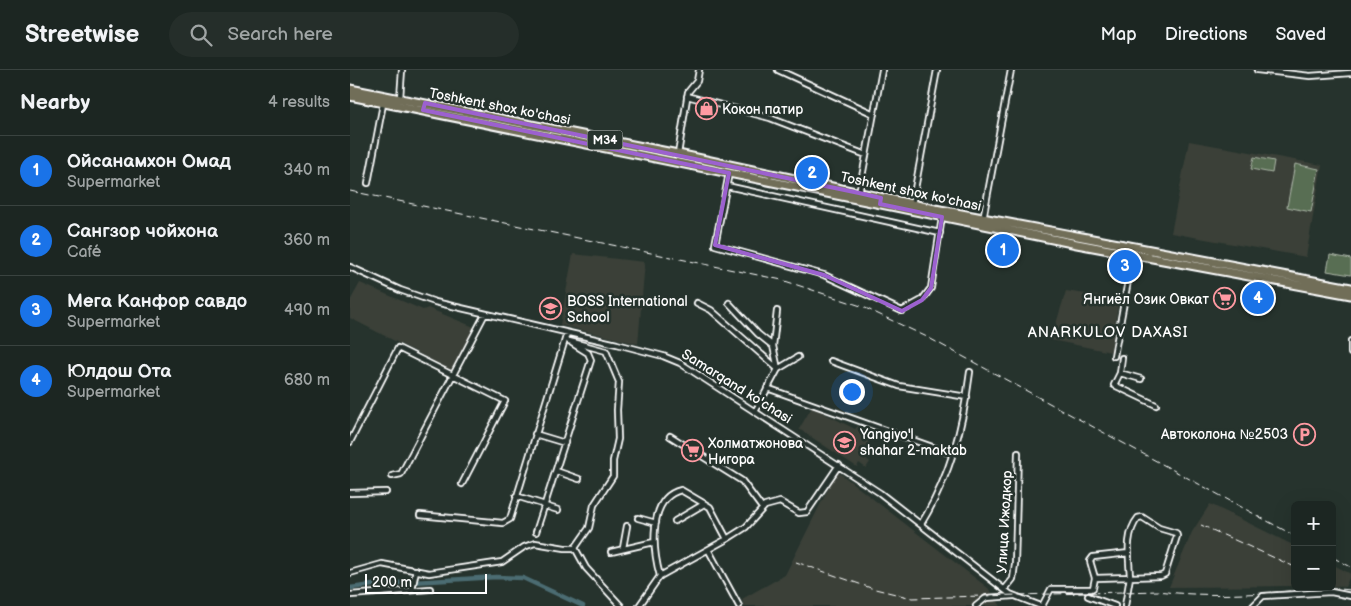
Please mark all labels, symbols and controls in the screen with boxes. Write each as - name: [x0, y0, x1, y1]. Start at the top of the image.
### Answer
- search box: [169, 12, 519, 57]
- text: Streetwise: [25, 20, 139, 49]
- icon: search: [187, 21, 215, 49]
- text: Search here: [227, 23, 333, 46]
- text: Map: [1101, 24, 1137, 45]
- text: Directions: [1165, 24, 1247, 45]
- text: Saved: [1275, 24, 1326, 45]
- street label: Toshkent shox ko'chasi: [428, 84, 572, 129]
- text: Nearby: [20, 90, 90, 115]
- text: 4 results: [268, 93, 330, 112]
- shop icon: Кокон патир: [694, 97, 718, 121]
- place label: Кокон патир: [722, 101, 803, 118]
- road number: M34: [588, 130, 622, 150]
- text: Ойсанамхон Омад: [67, 150, 231, 173]
- pin: 2: [796, 154, 828, 192]
- text: 1: [33, 161, 39, 180]
- text: 340 m: [283, 161, 330, 180]
- street label: Toshkent shox ko'chasi: [839, 168, 983, 215]
- text: Supermarket: [67, 173, 160, 192]
- text: Сангзор чойхона: [67, 220, 218, 243]
- text: 2: [31, 231, 41, 250]
- text: 360 m: [283, 231, 330, 250]
- pin: 1: [987, 231, 1019, 269]
- text: Café: [67, 243, 101, 262]
- pin: 3: [1109, 247, 1141, 285]
- pin: 4: [1242, 279, 1274, 317]
- supermarket icon: Янгиёл Озик Овкат: [1213, 287, 1237, 311]
- text: Мега Канфор савдо: [67, 290, 247, 313]
- place label: Янгиёл Озик Овкат: [1083, 291, 1209, 308]
- place label: BOSS International School: [567, 293, 688, 326]
- school or university icon: BOSS International School: [539, 297, 563, 321]
- text: 3: [31, 301, 41, 320]
- text: 490 m: [284, 301, 330, 320]
- text: Supermarket: [67, 313, 160, 332]
- district label: ANARKULOV DAXASI: [1028, 323, 1188, 342]
- street label: Samarqand ko'chasi: [678, 346, 795, 427]
- text: Юлдош Ота: [67, 360, 171, 383]
- text: 4: [31, 371, 41, 390]
- text: 680 m: [284, 371, 330, 390]
- your location: [839, 379, 865, 405]
- text: Supermarket: [67, 383, 160, 402]
- parking icon: Автоколона №2503: [1292, 422, 1316, 446]
- place label: Yangiyo'l shahar 2-maktab: [859, 426, 967, 459]
- place label: Автоколона №2503: [1160, 426, 1288, 443]
- school or university icon: Yangiyo'l shahar 2-maktab: [832, 430, 856, 454]
- place label: Холматжонова Нигора: [708, 435, 804, 468]
- supermarket icon: Холматжонова Нигора: [680, 439, 704, 463]
- street label: Улица Ижодкор: [993, 470, 1016, 574]
- map controls: [1291, 501, 1336, 591]
- button: +: [1291, 501, 1336, 546]
- button: −: [1291, 546, 1336, 591]
- scale bar: [365, 571, 488, 594]
- text: 200 m: [372, 574, 412, 591]

